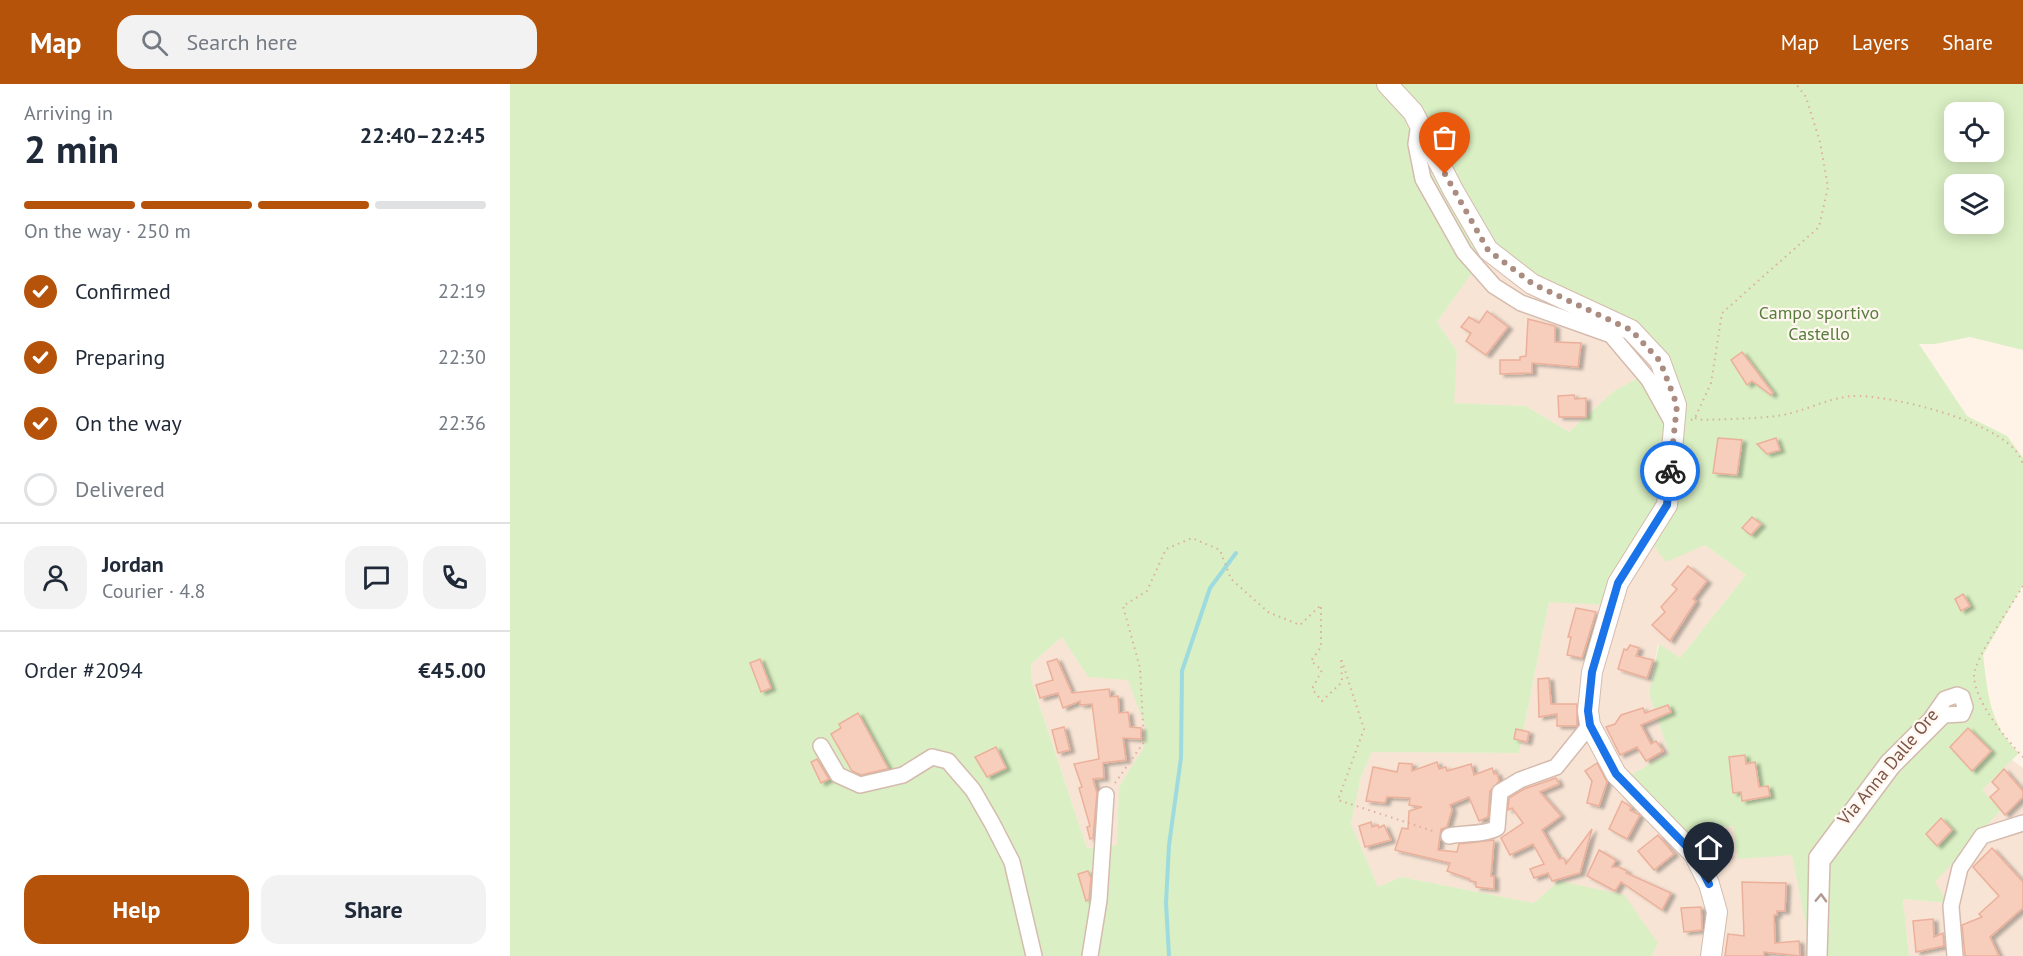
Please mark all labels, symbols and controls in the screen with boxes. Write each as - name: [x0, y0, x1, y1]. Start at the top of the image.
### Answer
- search box: [117, 15, 537, 69]
- text: Map: [30, 24, 81, 61]
- icon: search: [138, 26, 171, 59]
- text: Search here: [186, 28, 297, 56]
- text: Map: [1781, 29, 1819, 56]
- text: Layers: [1852, 29, 1909, 56]
- text: Share: [1942, 29, 1993, 56]
- text: Arriving in: [24, 100, 113, 126]
- map controls: [1944, 102, 2004, 234]
- button: locate: [1944, 102, 2004, 162]
- pin: [1419, 112, 1470, 174]
- text: 22:40–22:45: [360, 121, 486, 149]
- icon: bag: [1428, 121, 1461, 154]
- text: 2 min: [24, 123, 119, 174]
- button: layers: [1944, 174, 2004, 234]
- text: On the way · 250 m: [24, 218, 191, 244]
- icon: check: [24, 275, 57, 308]
- text: Confirmed: [75, 277, 171, 305]
- text: 22:19: [438, 278, 486, 304]
- park label: Campo sportivo Castello: [1759, 301, 1879, 345]
- icon: check: [24, 341, 57, 374]
- text: Preparing: [75, 343, 165, 371]
- text: 22:30: [438, 344, 486, 370]
- icon: check: [24, 407, 57, 440]
- text: On the way: [75, 409, 182, 437]
- text: 22:36: [438, 410, 486, 436]
- courier: [1640, 441, 1700, 501]
- icon: bike: [1654, 455, 1687, 488]
- text: Delivered: [75, 475, 165, 503]
- button: person: [24, 546, 87, 609]
- button: chat: [345, 546, 408, 609]
- button: phone: [423, 546, 486, 609]
- text: Jordan: [102, 550, 164, 578]
- text: Courier · 4.8: [102, 578, 205, 604]
- text: Order #2094: [24, 656, 143, 684]
- text: €45.00: [418, 656, 486, 684]
- street label: Via Anna Dalle Ore: [1832, 704, 1943, 830]
- pin: [1683, 822, 1734, 884]
- icon: home: [1692, 831, 1725, 864]
- button: Help: [24, 875, 249, 944]
- button: Share: [261, 875, 486, 944]
- one-way arrow: [1815, 893, 1827, 902]

